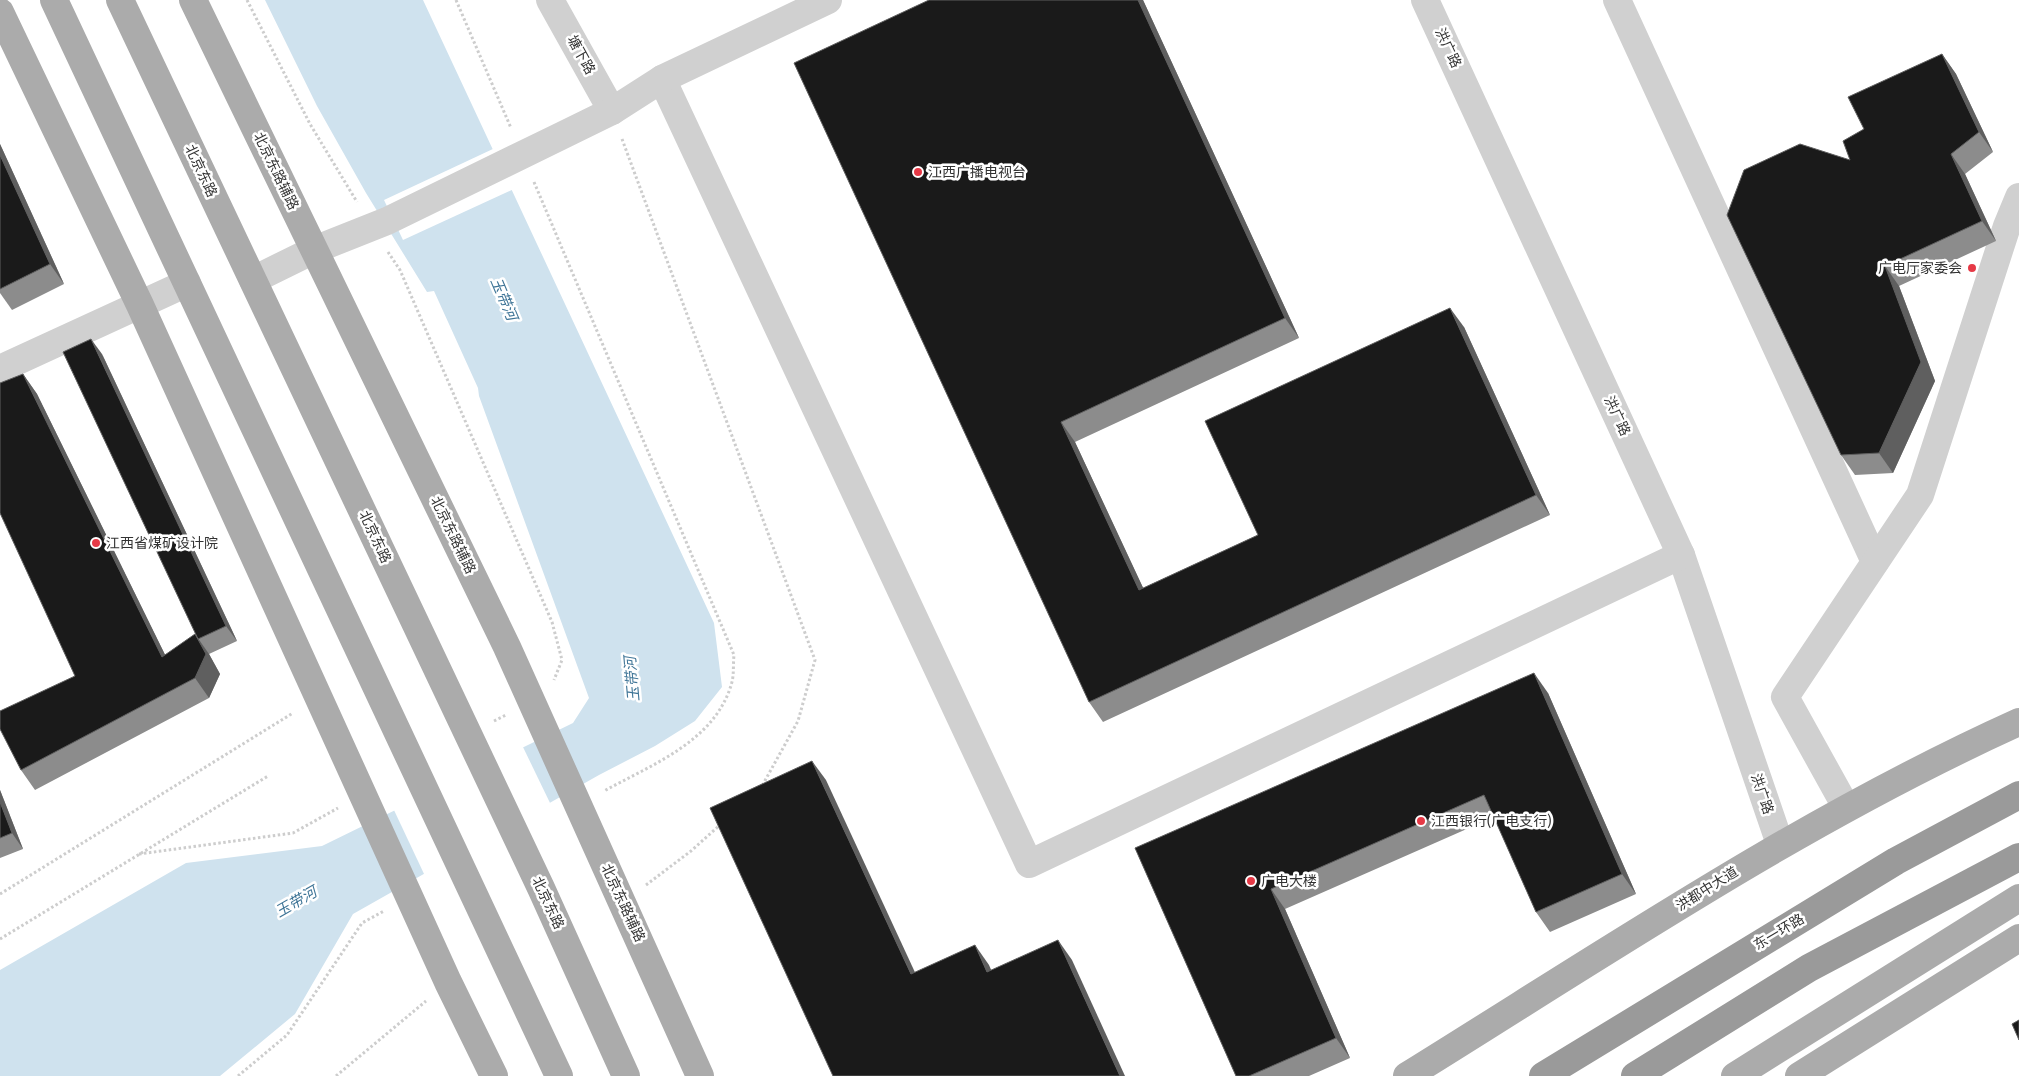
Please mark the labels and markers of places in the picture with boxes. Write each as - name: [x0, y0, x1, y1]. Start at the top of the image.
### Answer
- place label: 江西广播电视台: [928, 164, 1026, 181]
- marker: 江西广播电视台: [912, 166, 924, 178]
- place label: 广电厅家委会: [1878, 260, 1962, 277]
- marker: 广电厅家委会: [1966, 262, 1978, 274]
- place label: 江西省煤矿设计院: [106, 535, 218, 552]
- marker: 江西省煤矿设计院: [90, 537, 102, 549]
- place label: 江西银行(广电支行): [1431, 813, 1551, 830]
- marker: 江西银行(广电支行): [1415, 815, 1427, 827]
- place label: 广电大楼: [1261, 873, 1317, 890]
- marker: 广电大楼: [1245, 875, 1257, 887]

